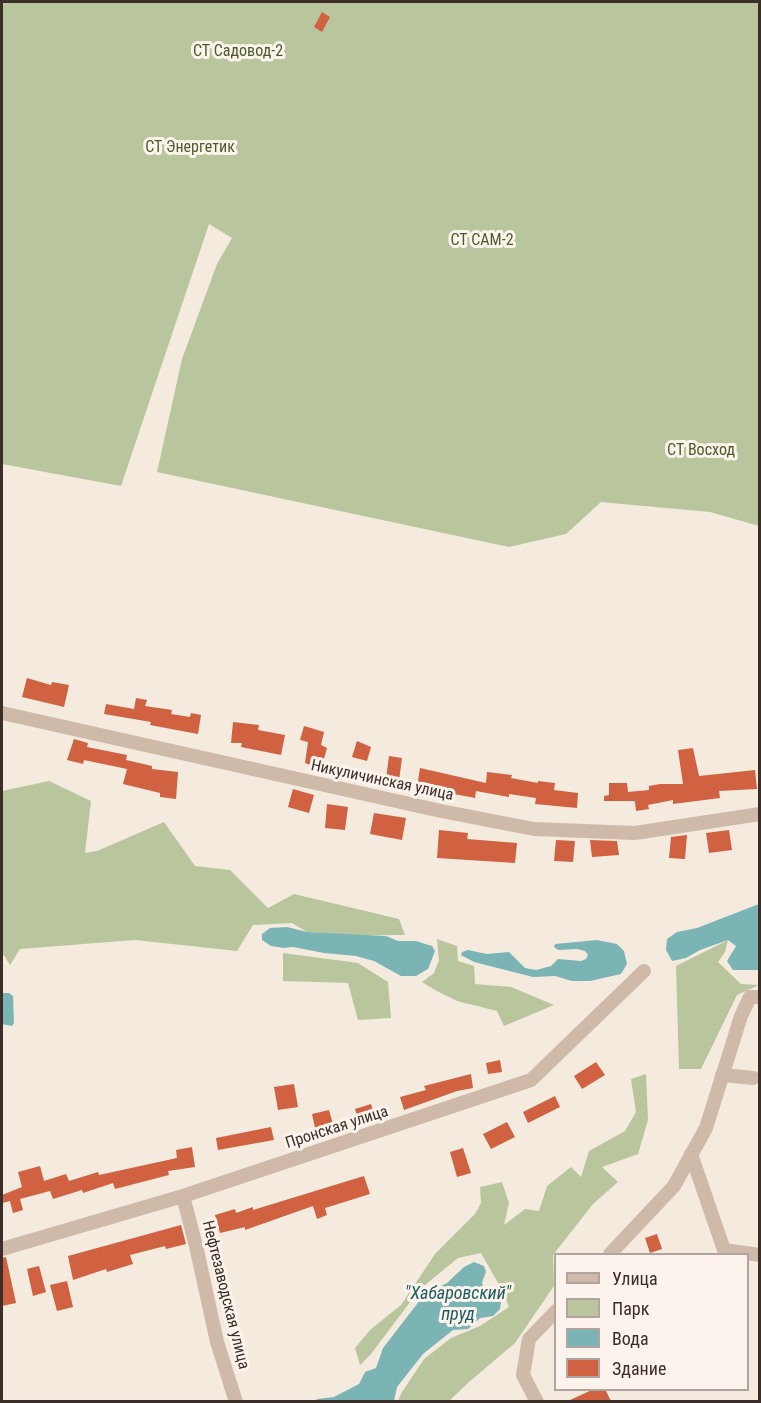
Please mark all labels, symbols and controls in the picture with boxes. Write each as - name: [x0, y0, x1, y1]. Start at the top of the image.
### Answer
- park label: СТ Садовод-2: [193, 42, 283, 62]
- park label: СТ Энергетик: [145, 138, 235, 158]
- park label: СТ САМ-2: [450, 231, 514, 251]
- park label: СТ Восход: [667, 441, 735, 461]
- street label: Никуличинская улица: [309, 757, 455, 805]
- street label: Пронская улица: [283, 1102, 391, 1154]
- street label: Нефтезаводская улица: [197, 1219, 253, 1371]
- legend: [554, 1253, 749, 1391]
- text: Улица: [612, 1268, 658, 1289]
- water label: "Хабаровский" пруд: [405, 1283, 511, 1326]
- text: Парк: [612, 1298, 649, 1319]
- text: Вода: [612, 1328, 649, 1349]
- text: Здание: [612, 1358, 666, 1379]

